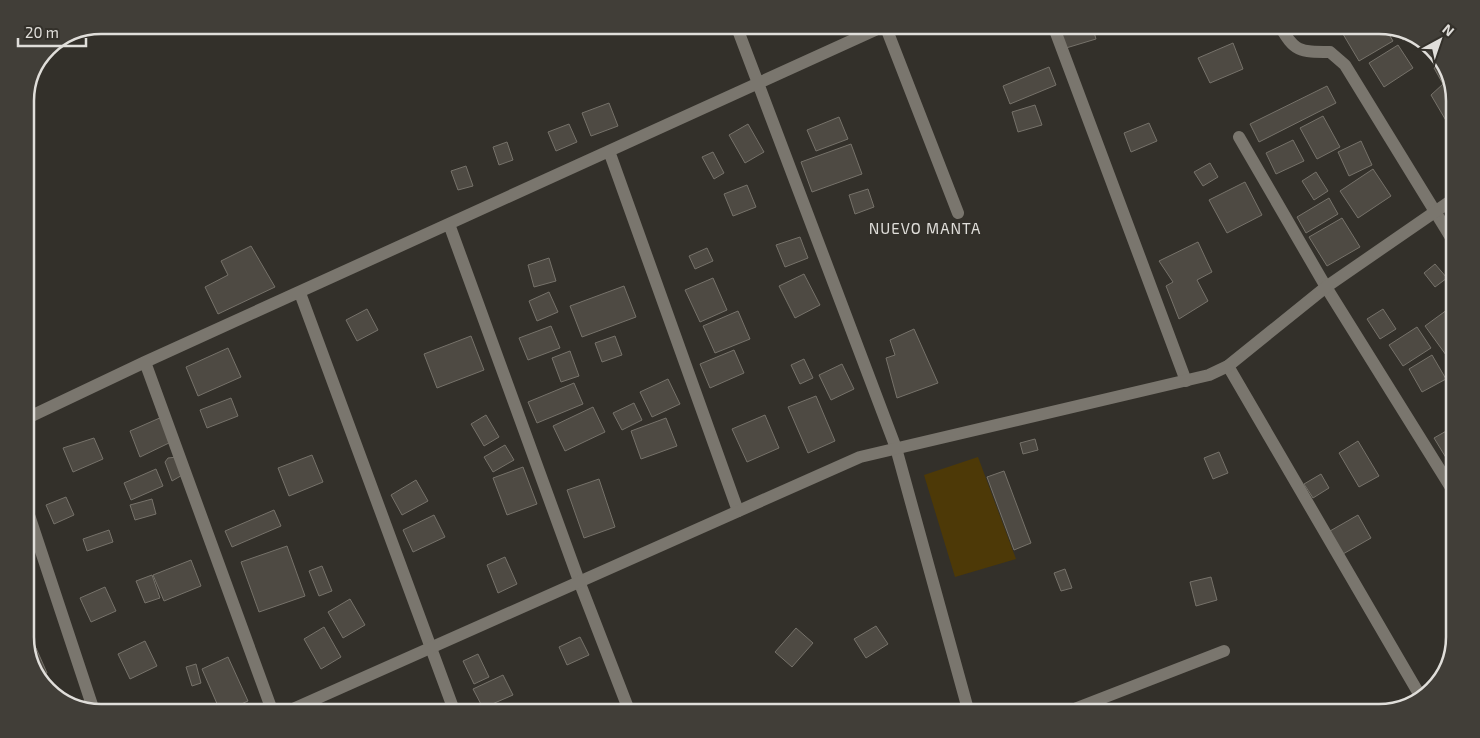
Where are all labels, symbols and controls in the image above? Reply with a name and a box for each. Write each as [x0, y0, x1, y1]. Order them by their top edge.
scale bar [18, 15, 85, 47]
north arrow [1415, 15, 1465, 65]
text: N [1439, 20, 1458, 39]
text: 20 m [25, 23, 59, 41]
district label: NUEVO MANTA [869, 219, 981, 237]

